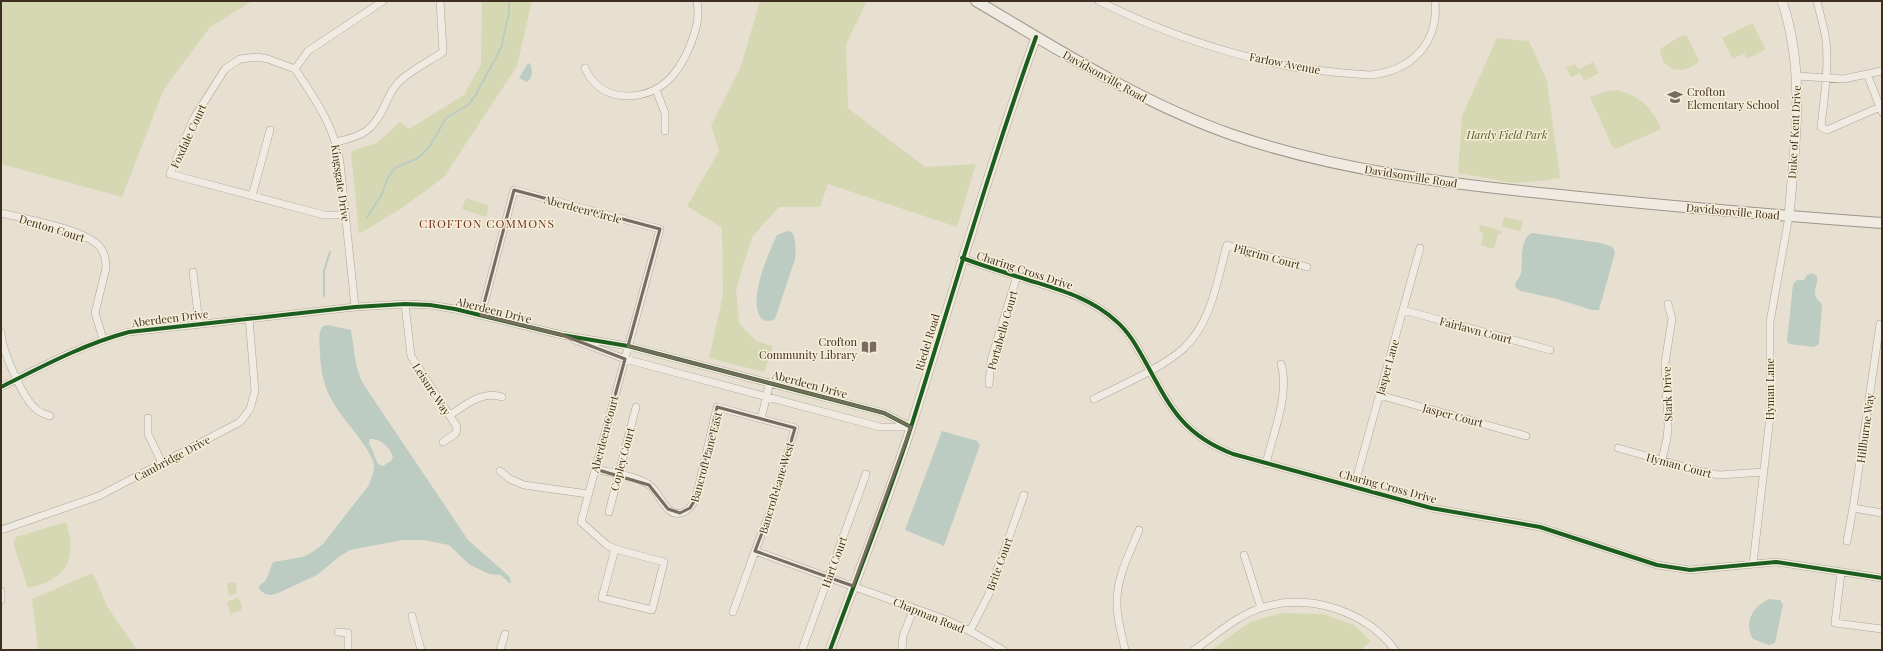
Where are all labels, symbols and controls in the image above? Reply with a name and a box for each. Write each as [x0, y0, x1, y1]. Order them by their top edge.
street label: Davidsonville Road [1060, 47, 1150, 106]
street label: Farlow Avenue [1248, 49, 1322, 77]
place label: Crofton Elementary School [1687, 84, 1779, 112]
street label: Duke of Kent Drive [1784, 84, 1804, 179]
school or university icon: Crofton Elementary School [1666, 88, 1684, 106]
street label: Foxdale Court [167, 101, 209, 171]
park label: Hardy Field Park [1466, 127, 1548, 142]
street label: Kingsgate Drive [328, 143, 354, 223]
street label: Davidsonville Road [1363, 161, 1459, 191]
street label: Aberdeen Circle [542, 191, 624, 227]
street label: Davidsonville Road [1686, 199, 1781, 223]
street label: Denton Court [17, 211, 87, 245]
district label: CROFTON COMMONS [419, 215, 555, 231]
street label: Pilgrim Court [1232, 240, 1302, 272]
street label: Charing Cross Drive [975, 247, 1075, 293]
street label: Portabello Court [983, 288, 1021, 372]
street label: Aberdeen Drive [454, 293, 534, 327]
street label: Aberdeen Drive [130, 306, 210, 330]
street label: Riedel Road [911, 311, 943, 372]
street label: Fairlawn Court [1438, 313, 1514, 347]
place label: Crofton Community Library [759, 334, 857, 362]
street label: Jasper Lane [1372, 337, 1402, 398]
library icon: Crofton Community Library [860, 338, 878, 356]
street label: Hyman Lane [1762, 357, 1777, 420]
street label: Leisure Way [409, 360, 455, 418]
street label: Stark Drive [1659, 366, 1675, 422]
street label: Aberdeen Drive [770, 367, 850, 401]
street label: Hillburne Way [1853, 392, 1877, 464]
street label: Aberdeen Court [586, 394, 621, 475]
street label: Jasper Court [1420, 399, 1485, 430]
street label: Bancroft Lane East [687, 410, 725, 504]
street label: Copley Court [606, 425, 638, 492]
street label: Cambridge Drive [131, 431, 213, 484]
street label: Bancroft Lane West [755, 440, 797, 536]
street label: Hyman Court [1645, 449, 1713, 481]
street label: Charing Cross Drive [1338, 466, 1439, 506]
street label: Hart Court [818, 534, 850, 590]
street label: Brite Court [982, 535, 1016, 593]
street label: Chapman Road [891, 594, 967, 636]

